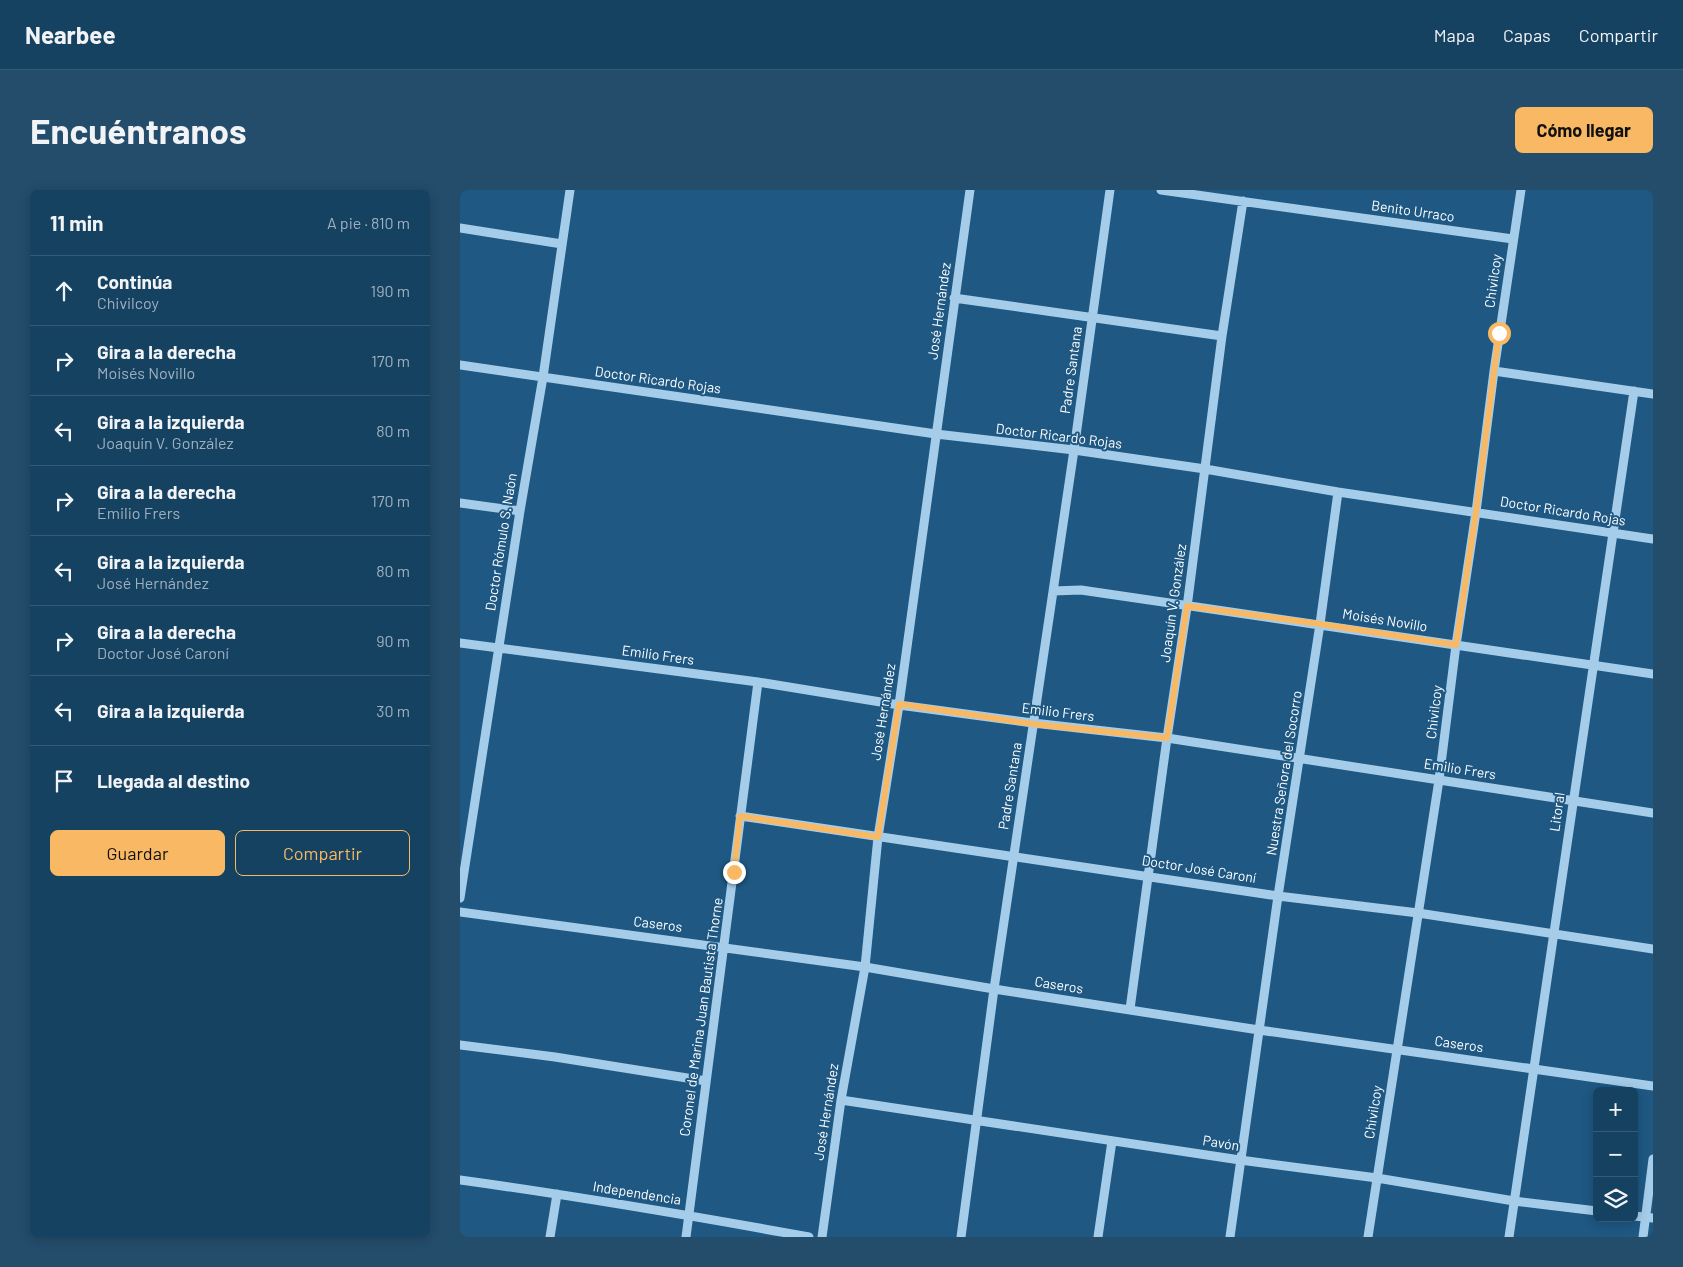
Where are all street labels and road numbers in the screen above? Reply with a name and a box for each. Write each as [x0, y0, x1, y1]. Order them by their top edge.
street label: Benito Urraco [1370, 196, 1456, 225]
street label: Chivilcoy [1480, 252, 1505, 309]
street label: José Hernández [923, 261, 954, 361]
street label: Padre Santana [1056, 325, 1085, 415]
street label: Doctor Ricardo Rojas [594, 362, 722, 397]
street label: Doctor Ricardo Rojas [995, 419, 1123, 452]
street label: Doctor Rómulo S. Naón [481, 472, 520, 612]
street label: Doctor Ricardo Rojas [1499, 492, 1627, 529]
street label: Joaquín V. González [1156, 543, 1189, 663]
street label: Moisés Novillo [1341, 604, 1429, 635]
street label: Emilio Frers [621, 641, 696, 668]
street label: José Hernández [866, 662, 899, 762]
street label: Chivilcoy [1422, 684, 1445, 740]
street label: Nuestra Señora del Socorro [1262, 689, 1305, 856]
street label: Emilio Frers [1021, 699, 1096, 724]
street label: Padre Santana [994, 741, 1025, 831]
street label: Emilio Frers [1423, 754, 1498, 783]
street label: Litoral [1545, 791, 1568, 833]
street label: Doctor José Caroní [1141, 851, 1257, 886]
street label: Coronel de Marina Juan Bautista Thorne [675, 896, 726, 1137]
street label: Caseros [633, 912, 684, 935]
street label: Caseros [1033, 972, 1085, 997]
street label: Caseros [1434, 1032, 1485, 1055]
street label: José Hernández [809, 1062, 842, 1162]
street label: Chivilcoy [1360, 1083, 1385, 1140]
street label: Pavón [1202, 1131, 1241, 1154]
street label: Independencia [592, 1177, 682, 1208]

